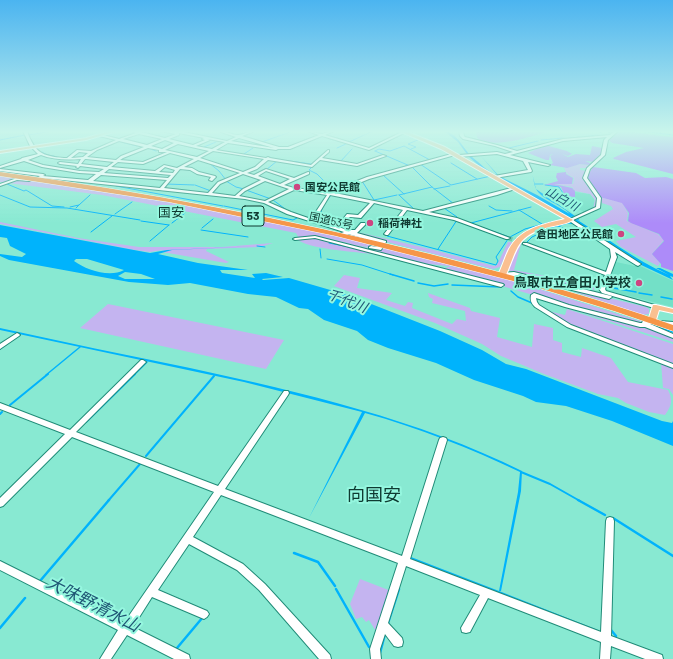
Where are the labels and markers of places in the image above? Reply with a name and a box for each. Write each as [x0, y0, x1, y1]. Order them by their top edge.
place label: 国安公民館 [305, 180, 360, 194]
marker: 国安公民館 [292, 182, 302, 192]
place label: 稲荷神社 [378, 216, 422, 230]
marker: 稲荷神社 [365, 218, 375, 228]
place label: 倉田地区公民館 [536, 227, 613, 241]
marker: 倉田地区公民館 [616, 229, 626, 239]
place label: 鳥取市立倉田小学校 [514, 275, 631, 291]
marker: 鳥取市立倉田小学校 [634, 278, 644, 288]

